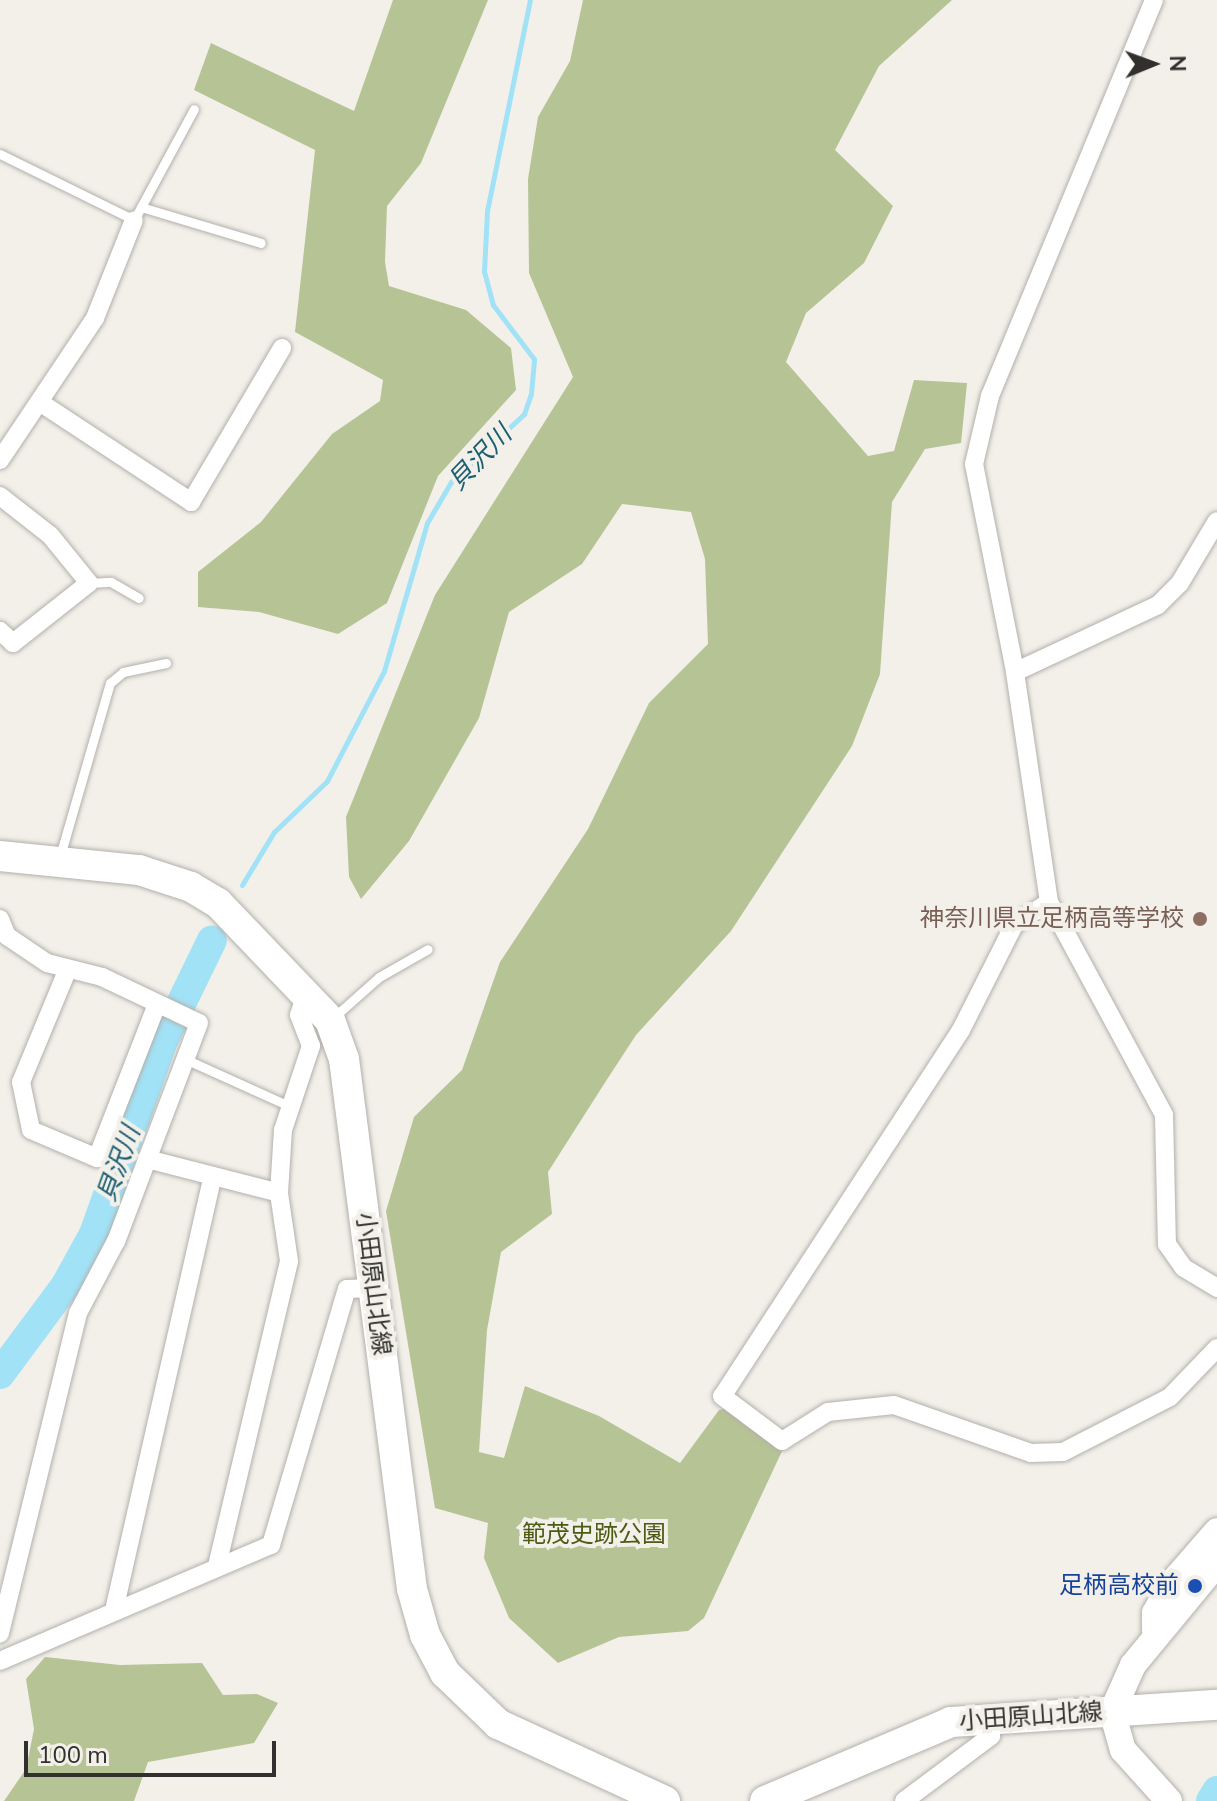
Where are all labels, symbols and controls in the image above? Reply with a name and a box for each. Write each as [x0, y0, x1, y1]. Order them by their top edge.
north arrow [1113, 24, 1193, 104]
text: N [1162, 55, 1192, 72]
water label: 貝沢川 [442, 419, 518, 497]
place label: 神奈川県立足柄高等学校 [920, 905, 1184, 933]
marker: 神奈川県立足柄高等学校 [1191, 910, 1209, 928]
water label: 貝沢川 [91, 1122, 147, 1206]
street label: 小田原山北線 [350, 1211, 396, 1357]
park label: 範茂史跡公園 [522, 1521, 666, 1549]
place label: 足柄高校前 [1059, 1572, 1179, 1600]
marker: 足柄高校前 [1186, 1577, 1204, 1595]
street label: 小田原山北線 [958, 1698, 1104, 1736]
scale bar [28, 1725, 280, 1775]
text: 100 m [38, 1739, 108, 1771]

